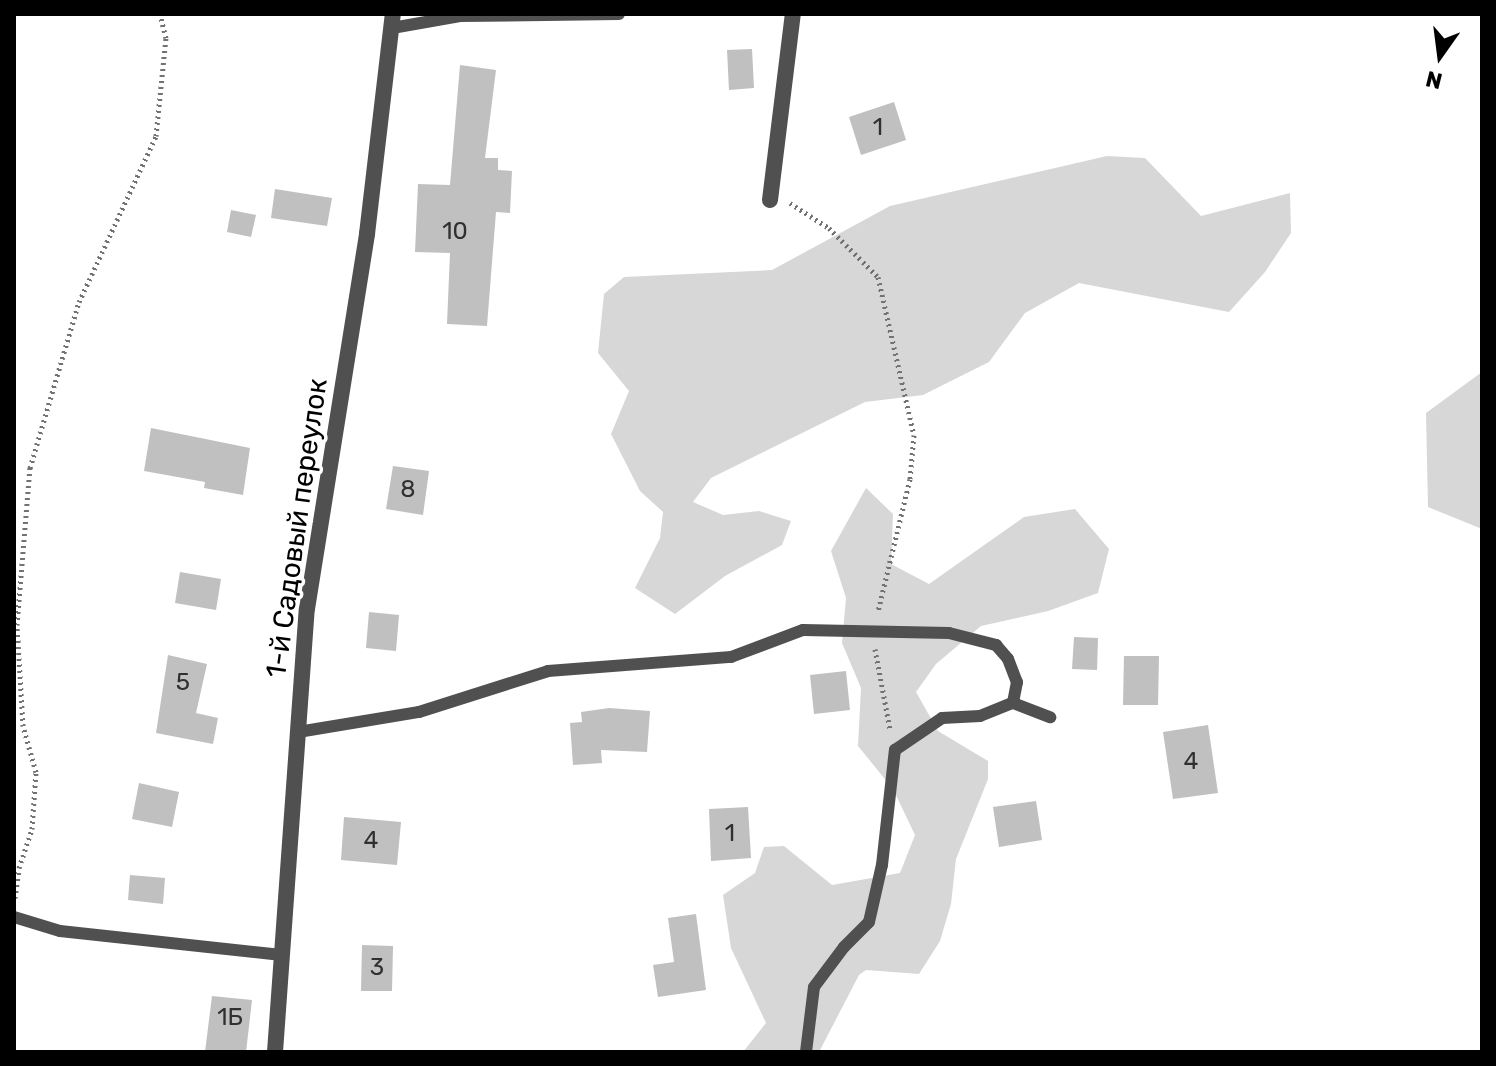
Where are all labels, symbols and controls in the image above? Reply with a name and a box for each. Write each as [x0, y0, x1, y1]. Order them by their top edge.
north arrow [1400, 16, 1480, 96]
text: N [1423, 65, 1445, 95]
house number: 1 [873, 114, 883, 142]
house number: 10 [442, 218, 468, 246]
street label: 1-й Садовый переулок [259, 376, 335, 680]
house number: 8 [400, 476, 416, 504]
house number: 5 [176, 669, 190, 697]
house number: 4 [1184, 748, 1198, 776]
house number: 1 [725, 820, 735, 848]
house number: 4 [364, 827, 378, 855]
house number: 3 [370, 954, 384, 982]
house number: 1Б [217, 1004, 243, 1032]

